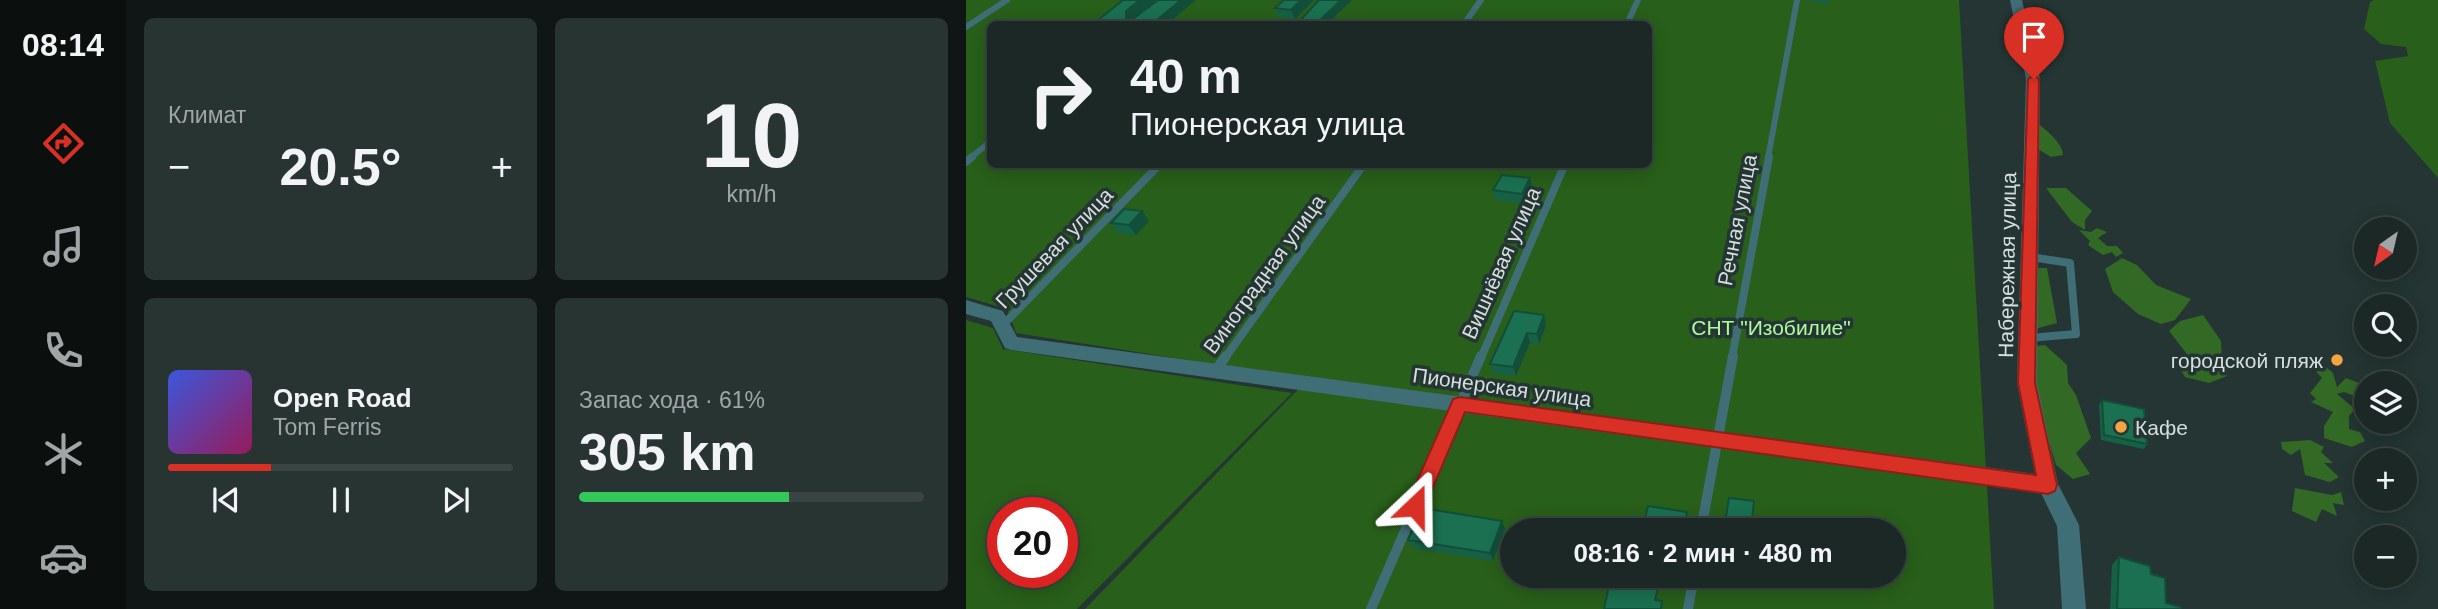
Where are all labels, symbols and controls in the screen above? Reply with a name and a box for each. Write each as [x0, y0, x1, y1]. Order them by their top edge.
pin [2004, 7, 2064, 79]
icon: arrive [2015, 18, 2053, 56]
text: 08:14 [22, 27, 104, 63]
icon: right [1015, 49, 1106, 140]
text: 40 m [1130, 49, 1242, 103]
text: 10 [701, 85, 802, 186]
text: Климат [168, 102, 246, 128]
text: Пионерская улица [1130, 106, 1405, 142]
icon: directions [39, 119, 88, 168]
text: 20.5° [279, 138, 402, 196]
text: − [168, 146, 190, 188]
text: + [491, 146, 513, 188]
street label: Речная улица [1713, 152, 1761, 288]
street label: Набережная улица [1994, 172, 2020, 358]
text: km/h [727, 181, 776, 207]
street label: Грушевая улица [991, 183, 1117, 313]
street label: Вишнёвая улица [1457, 183, 1545, 342]
street label: Виноградная улица [1199, 190, 1329, 358]
north arrow [2354, 217, 2417, 280]
map controls [2354, 217, 2417, 588]
icon: music [39, 222, 88, 271]
button: search [2354, 294, 2417, 357]
park label: СНТ "Изобилие" [1691, 316, 1851, 339]
icon: phone [39, 326, 88, 375]
place label: городской пляж [2171, 349, 2323, 372]
marker: городской пляж [2329, 352, 2345, 368]
street label: Пионерская улица [1411, 363, 1593, 411]
button: layers [2354, 371, 2417, 434]
text: Open Road [273, 383, 412, 413]
text: Запас хода · 61% [579, 387, 765, 413]
text: Tom Ferris [273, 414, 382, 440]
place label: Кафе [2135, 416, 2188, 439]
marker: Кафе [2113, 419, 2129, 435]
text: 305 km [579, 423, 755, 481]
icon: climate [39, 429, 88, 478]
button: + [2354, 448, 2417, 511]
position arrow [1378, 469, 1452, 543]
icon: previous [207, 481, 245, 519]
icon: pause [322, 481, 360, 519]
icon: next [437, 481, 475, 519]
speed limit sign: 20 [987, 497, 1078, 588]
button: − [2354, 525, 2417, 588]
icon: car [39, 533, 88, 582]
text: 08:16 · 2 мин · 480 m [1573, 538, 1833, 568]

